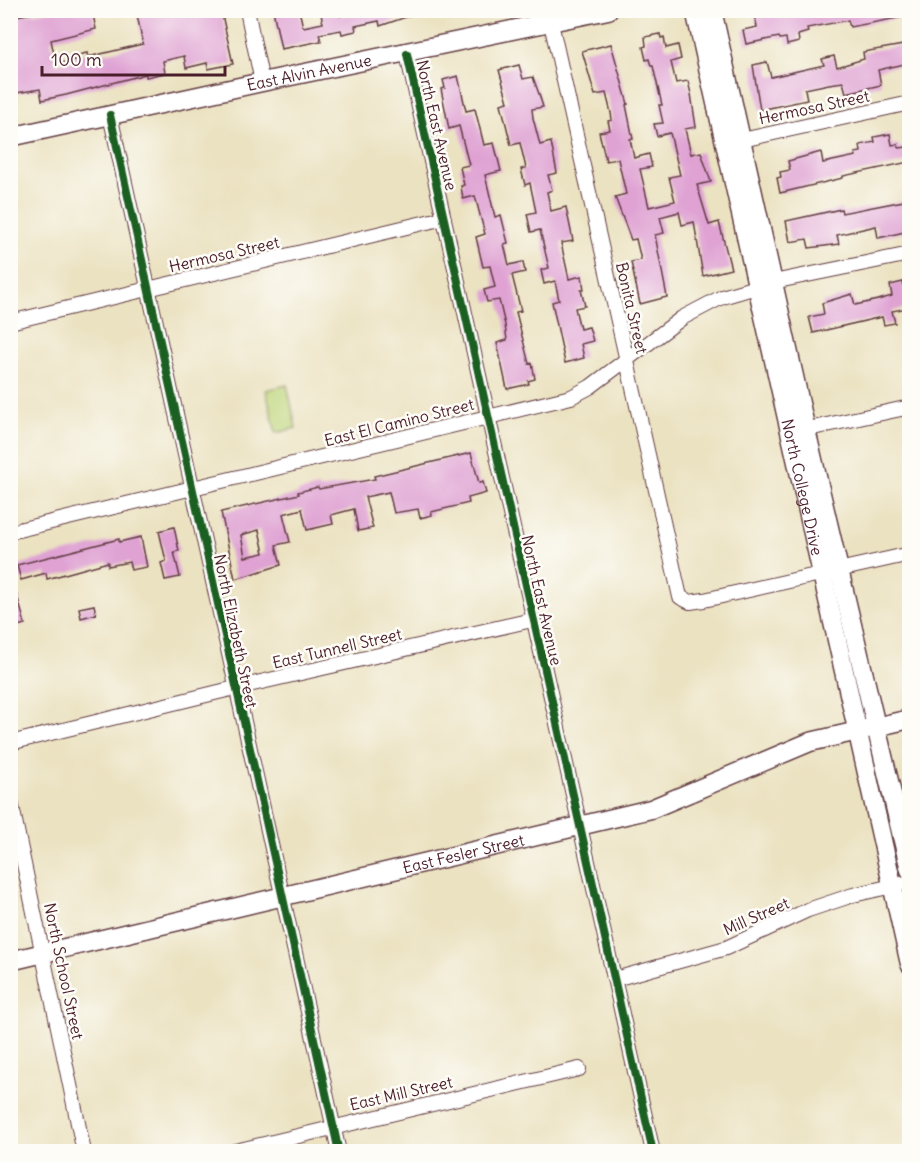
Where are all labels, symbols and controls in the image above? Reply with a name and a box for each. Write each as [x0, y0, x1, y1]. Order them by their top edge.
scale bar [42, 39, 225, 77]
text: 100 m [51, 48, 102, 71]
street label: East Alvin Avenue [245, 50, 373, 95]
street label: North East Avenue [412, 58, 462, 192]
street label: Hermosa Street [757, 85, 872, 128]
street label: Hermosa Street [167, 231, 282, 276]
street label: Bonita Street [612, 260, 652, 356]
street label: East El Camino Street [322, 394, 476, 450]
street label: North College Drive [777, 417, 828, 557]
street label: North East Avenue [517, 533, 567, 667]
street label: North Elizabeth Street [210, 552, 262, 710]
street label: East Tunnell Street [270, 623, 404, 673]
street label: East Fesler Street [401, 829, 527, 878]
street label: Mill Street [720, 892, 793, 939]
street label: North School Street [40, 901, 88, 1042]
street label: East Mill Street [348, 1071, 455, 1115]

